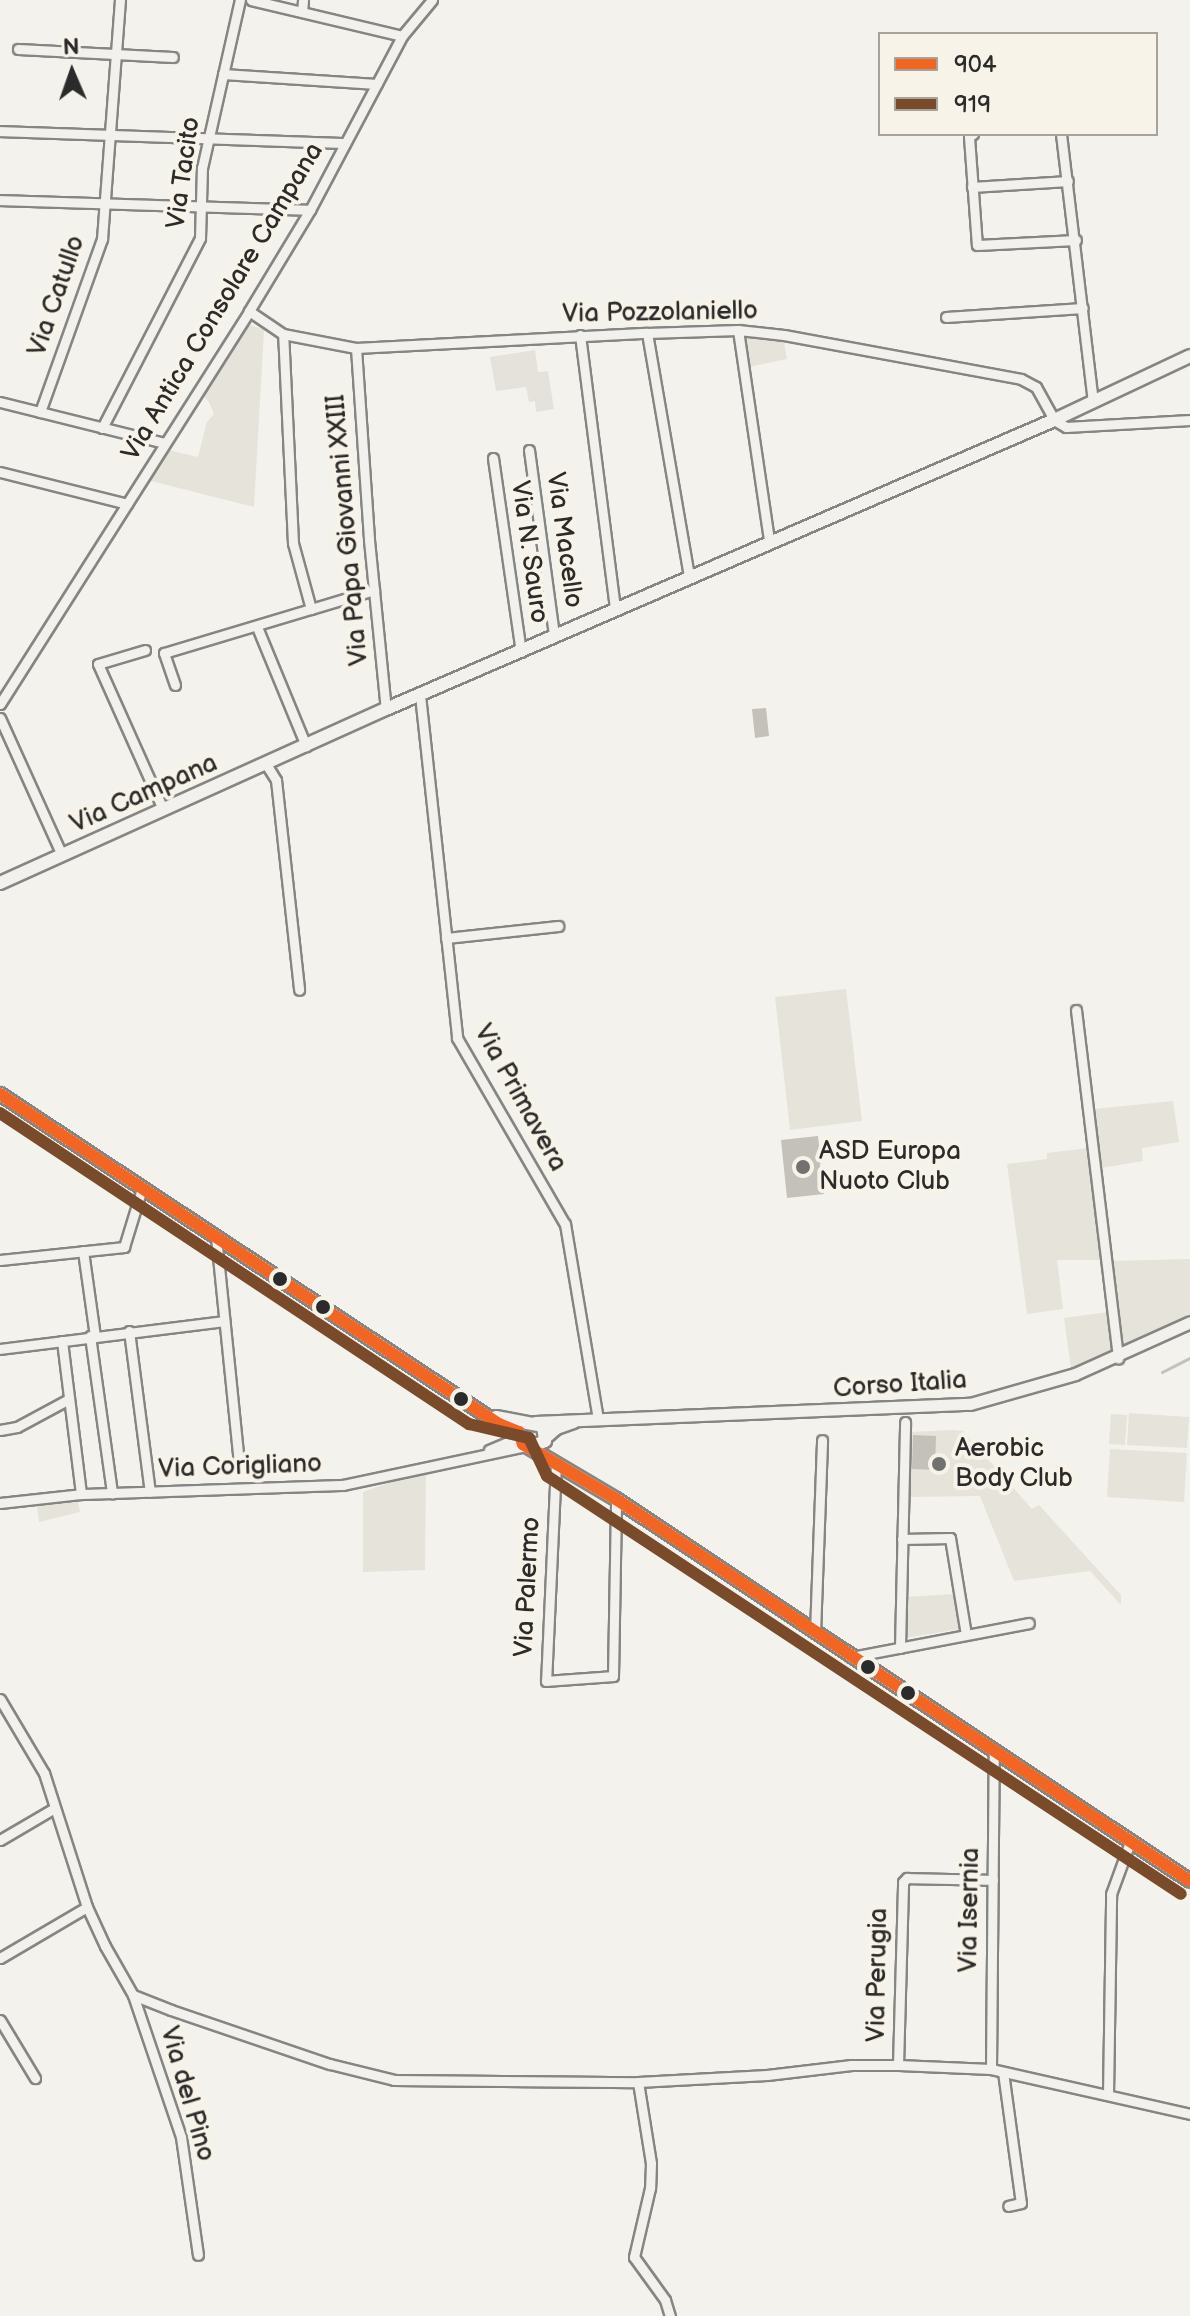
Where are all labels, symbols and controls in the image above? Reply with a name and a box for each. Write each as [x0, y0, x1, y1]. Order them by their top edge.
north arrow [32, 32, 112, 112]
legend [878, 32, 1158, 136]
text: N [62, 34, 80, 61]
text: 904 [954, 50, 997, 79]
text: 919 [954, 90, 991, 119]
street label: Via Tacito [161, 115, 207, 231]
street label: Via Antica Consolare Campana [116, 137, 330, 467]
street label: Via Catullo [22, 232, 92, 360]
street label: Via Pozzolaniello [562, 296, 758, 330]
street label: Via Papa Giovanni XXIII [321, 392, 375, 668]
street label: Via Macello [539, 470, 589, 610]
street label: Via N. Sauro [504, 478, 554, 626]
street label: Via Campana [66, 748, 222, 840]
street label: Via Primavera [467, 1019, 573, 1177]
place label: ASD Europa Nuoto Club [819, 1136, 961, 1198]
marker: ASD Europa Nuoto Club [794, 1158, 812, 1176]
unlabelled marker [272, 1271, 288, 1287]
unlabelled marker [315, 1299, 331, 1315]
street label: Corso Italia [832, 1365, 968, 1405]
unlabelled marker [453, 1391, 469, 1407]
place label: Aerobic Body Club [955, 1433, 1075, 1494]
street label: Via Corigliano [158, 1449, 322, 1485]
marker: Aerobic Body Club [930, 1455, 948, 1473]
street label: Via Palermo [509, 1516, 547, 1658]
unlabelled marker [860, 1659, 876, 1675]
unlabelled marker [900, 1685, 916, 1701]
street label: Via Isernia [953, 1847, 987, 1973]
street label: Via Perugia [861, 1908, 895, 2042]
street label: Via del Pino [153, 2023, 221, 2165]

